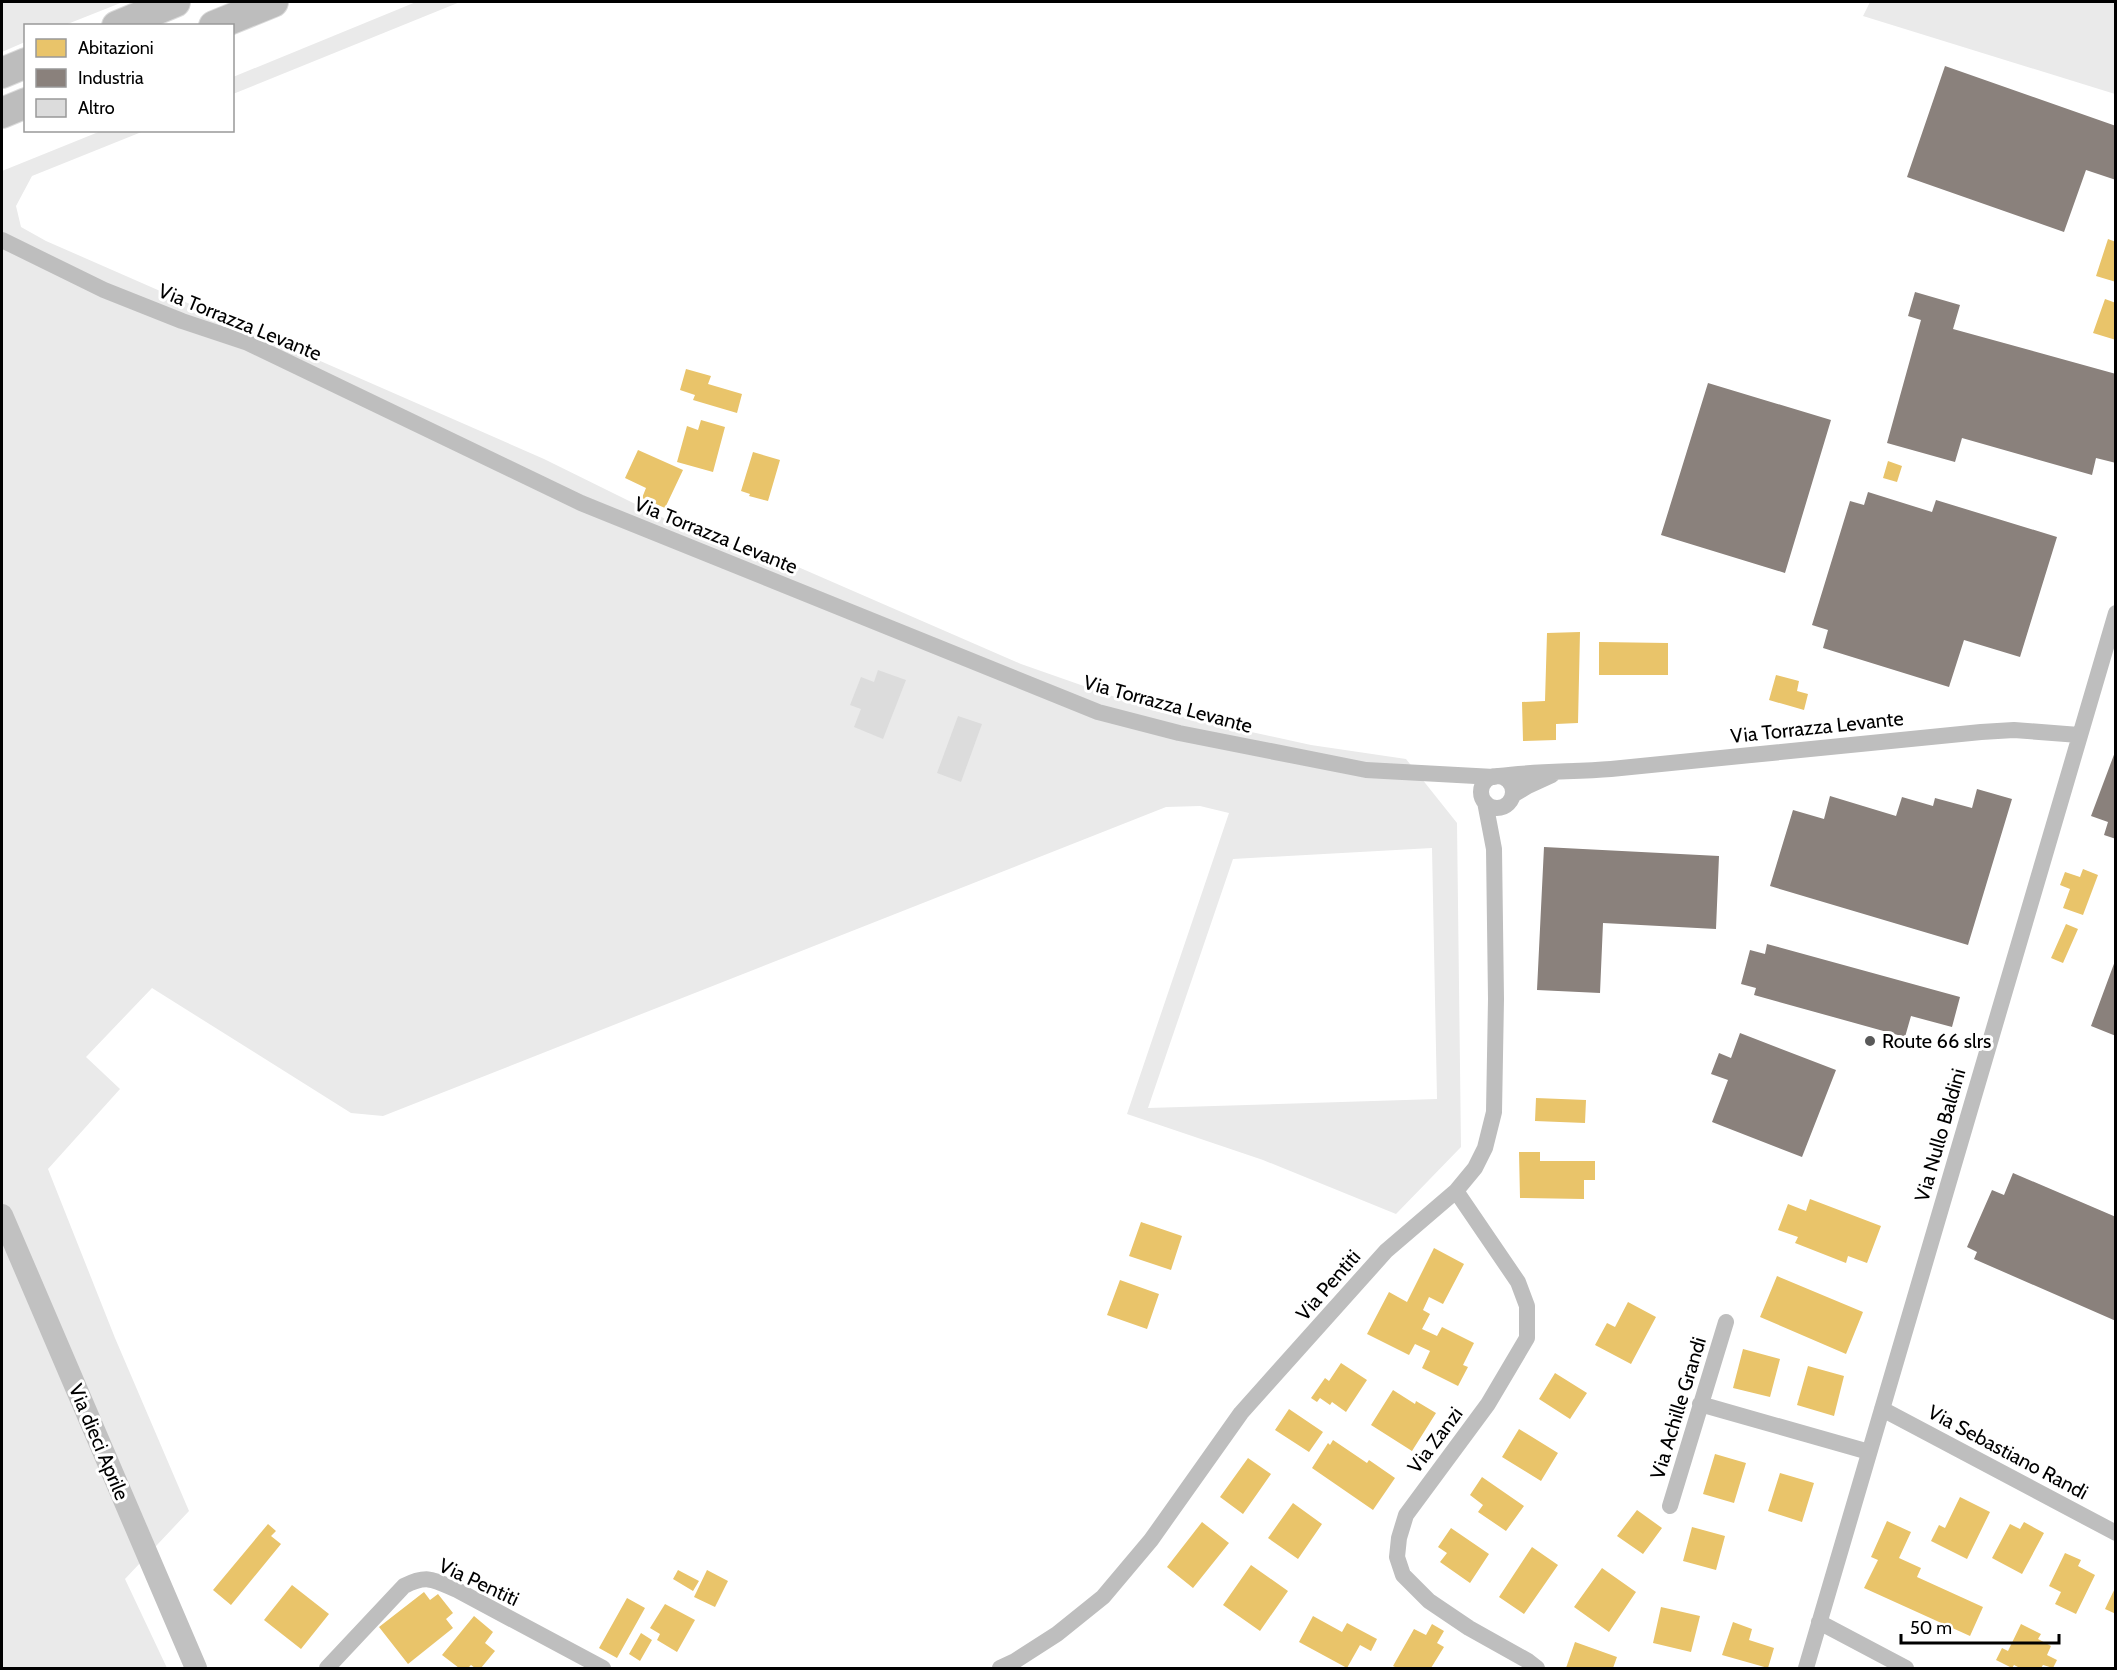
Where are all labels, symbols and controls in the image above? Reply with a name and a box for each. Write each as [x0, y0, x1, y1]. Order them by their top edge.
legend [24, 24, 234, 132]
text: Abitazioni [78, 37, 154, 59]
text: Industria [78, 67, 144, 89]
text: Altro [78, 97, 115, 119]
street label: Via Torrazza Levante [155, 278, 325, 366]
street label: Via Torrazza Levante [631, 491, 801, 579]
street label: Via Torrazza Levante [1081, 670, 1255, 738]
street label: Via Torrazza Levante [1729, 706, 1905, 748]
place label: Route 66 slrs [1882, 1029, 1991, 1053]
marker: Route 66 slrs [1863, 1034, 1877, 1048]
street label: Via Nullo Baldini [1910, 1066, 1970, 1204]
street label: Via Pentiti [1291, 1245, 1365, 1325]
street label: Via Achille Grandi [1645, 1334, 1711, 1482]
street label: Via dieci Aprile [64, 1380, 134, 1504]
street label: Via Sebastiano Randi [1924, 1400, 2092, 1504]
street label: Via Zanzi [1402, 1402, 1468, 1478]
street label: Via Pentiti [435, 1553, 523, 1611]
scale bar [1901, 1607, 2058, 1645]
text: 50 m [1910, 1617, 1952, 1639]

